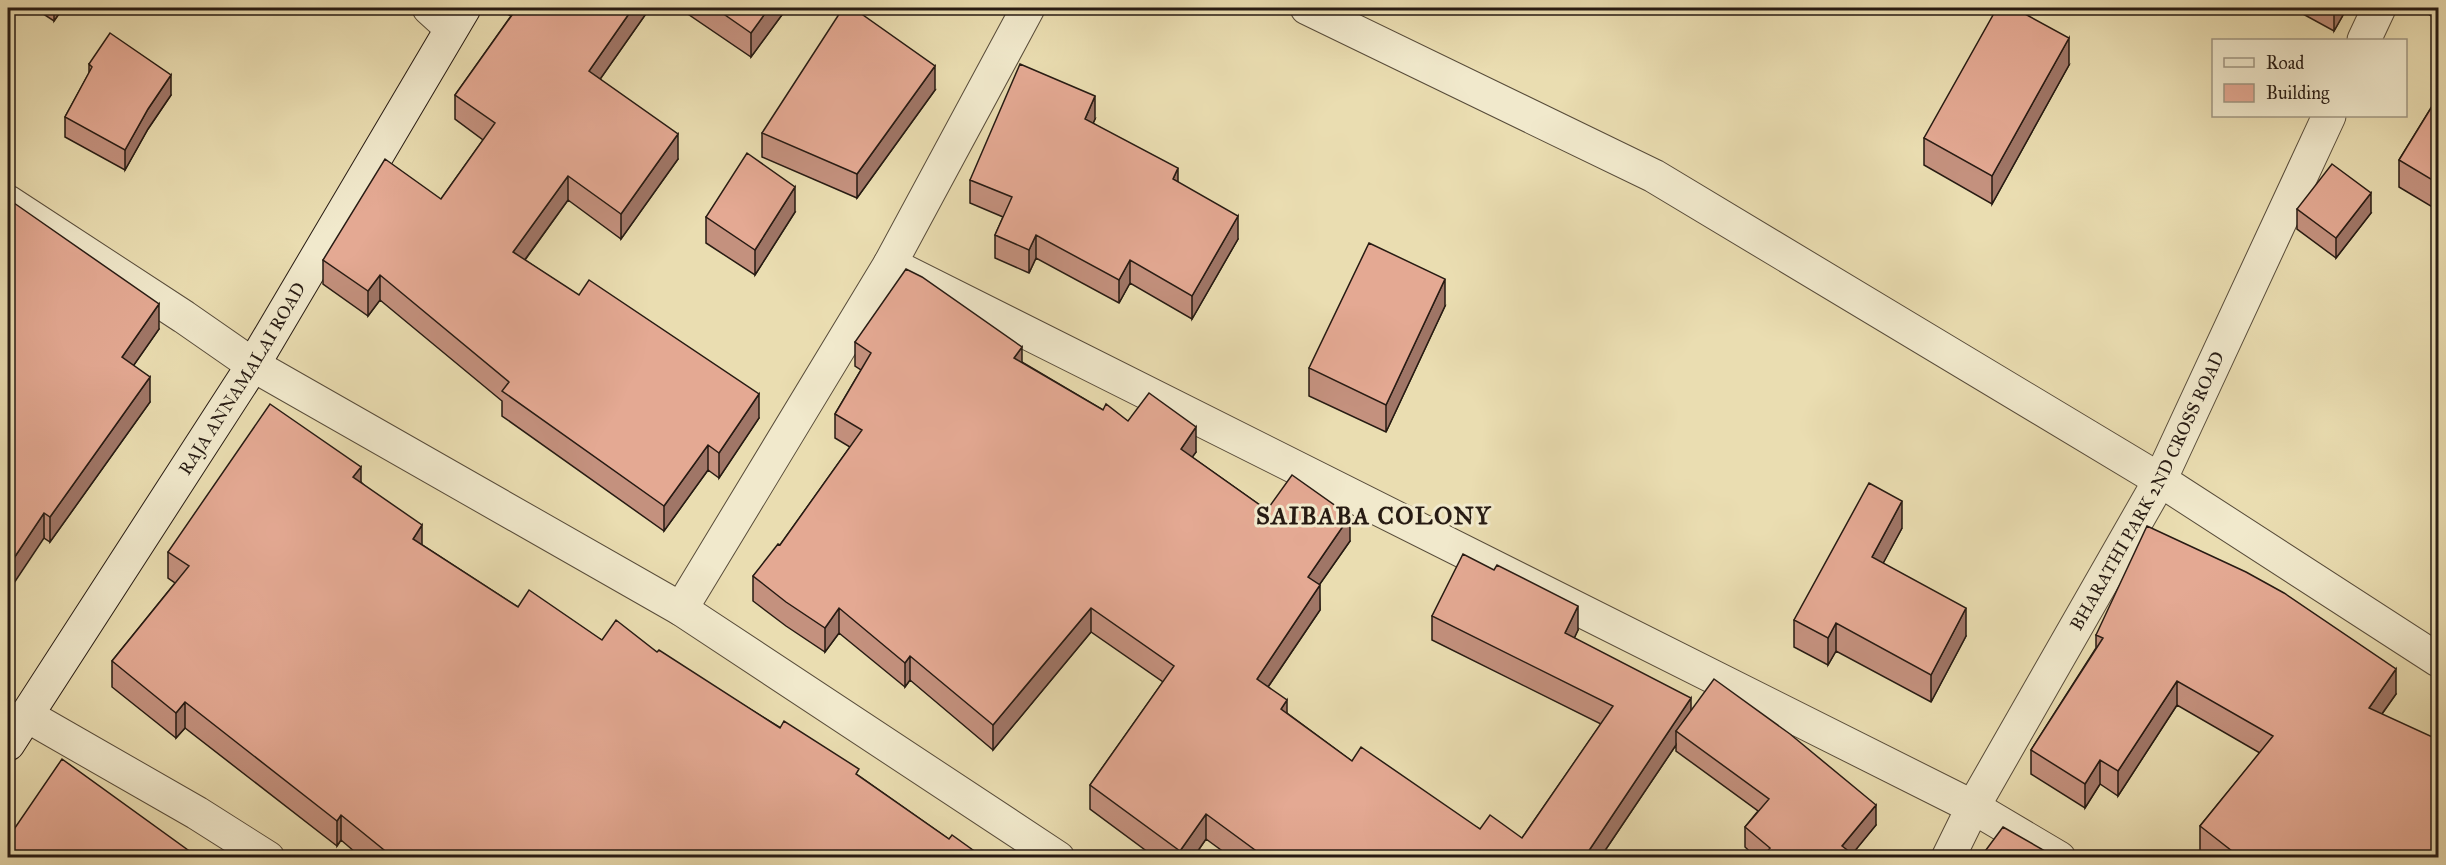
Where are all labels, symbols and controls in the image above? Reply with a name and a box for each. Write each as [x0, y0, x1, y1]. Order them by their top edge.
legend [2212, 39, 2407, 117]
text: Road [2266, 52, 2304, 74]
text: Building [2266, 82, 2330, 105]
street label: RAJA ANNAMALAI ROAD [174, 278, 310, 479]
street label: BHARATHI PARK 2ND CROSS ROAD [2065, 348, 2229, 634]
district label: SAIBABA COLONY [1256, 501, 1492, 531]

